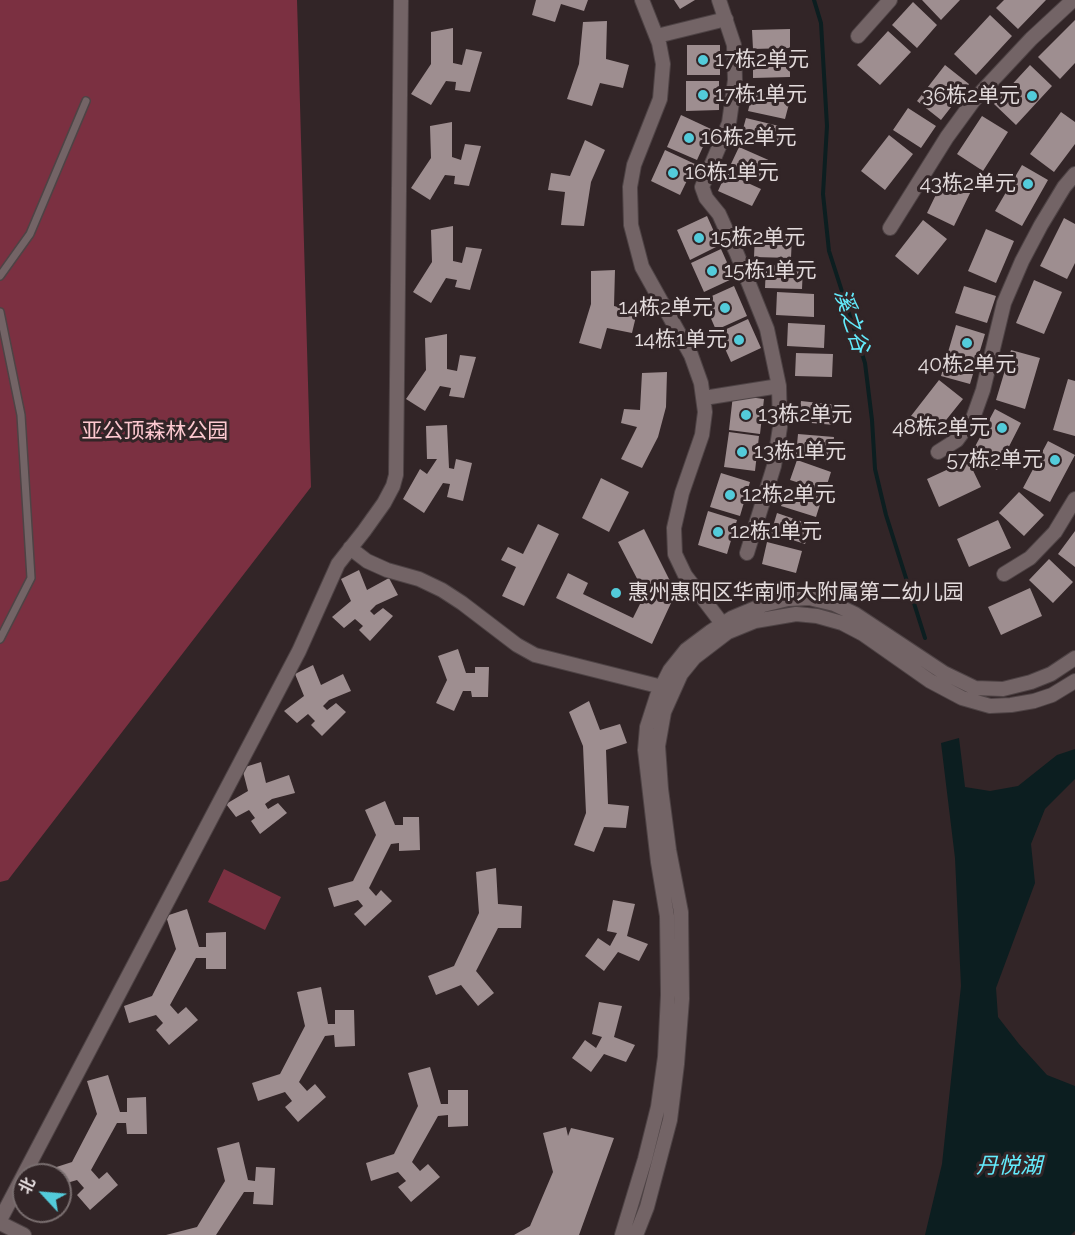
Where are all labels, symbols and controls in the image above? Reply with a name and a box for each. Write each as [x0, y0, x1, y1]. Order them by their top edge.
place label: 17栋2单元 [715, 47, 809, 73]
marker: 17栋2单元 [696, 53, 710, 67]
place label: 17栋1单元 [715, 82, 807, 108]
place label: 36栋2单元 [922, 83, 1020, 109]
marker: 17栋1单元 [696, 88, 710, 102]
marker: 36栋2单元 [1025, 89, 1039, 103]
place label: 16栋2单元 [701, 125, 797, 151]
marker: 16栋2单元 [682, 131, 696, 145]
place label: 16栋1单元 [685, 160, 779, 186]
marker: 16栋1单元 [666, 166, 680, 180]
place label: 43栋2单元 [919, 171, 1016, 197]
marker: 43栋2单元 [1021, 177, 1035, 191]
place label: 15栋2单元 [711, 225, 805, 251]
marker: 15栋2单元 [692, 231, 706, 245]
place label: 15栋1单元 [724, 258, 816, 284]
marker: 15栋1单元 [705, 264, 719, 278]
water label: 溪之谷 [828, 286, 874, 356]
place label: 14栋2单元 [619, 295, 713, 321]
marker: 14栋2单元 [718, 301, 732, 315]
place label: 14栋1单元 [635, 327, 727, 353]
marker: 14栋1单元 [732, 333, 746, 347]
marker: 40栋2单元 [960, 336, 974, 350]
place label: 40栋2单元 [918, 352, 1016, 378]
place label: 13栋2单元 [758, 402, 852, 428]
marker: 13栋2单元 [739, 408, 753, 422]
place label: 48栋2单元 [892, 415, 990, 441]
park label: 亚公顶森林公园 [82, 419, 228, 445]
marker: 48栋2单元 [995, 421, 1009, 435]
place label: 13栋1单元 [754, 439, 846, 465]
marker: 13栋1单元 [735, 445, 749, 459]
place label: 57栋2单元 [946, 447, 1043, 473]
marker: 57栋2单元 [1048, 453, 1062, 467]
place label: 12栋2单元 [742, 482, 836, 508]
marker: 12栋2单元 [723, 488, 737, 502]
place label: 12栋1单元 [730, 519, 822, 545]
marker: 12栋1单元 [711, 525, 725, 539]
place label: 惠州惠阳区华南师大附属第二幼儿园 [628, 580, 964, 606]
marker: 惠州惠阳区华南师大附属第二幼儿园 [609, 586, 623, 600]
water label: 丹悦湖 [976, 1153, 1042, 1179]
north arrow [12, 1163, 72, 1223]
text: 北 [15, 1174, 39, 1197]

